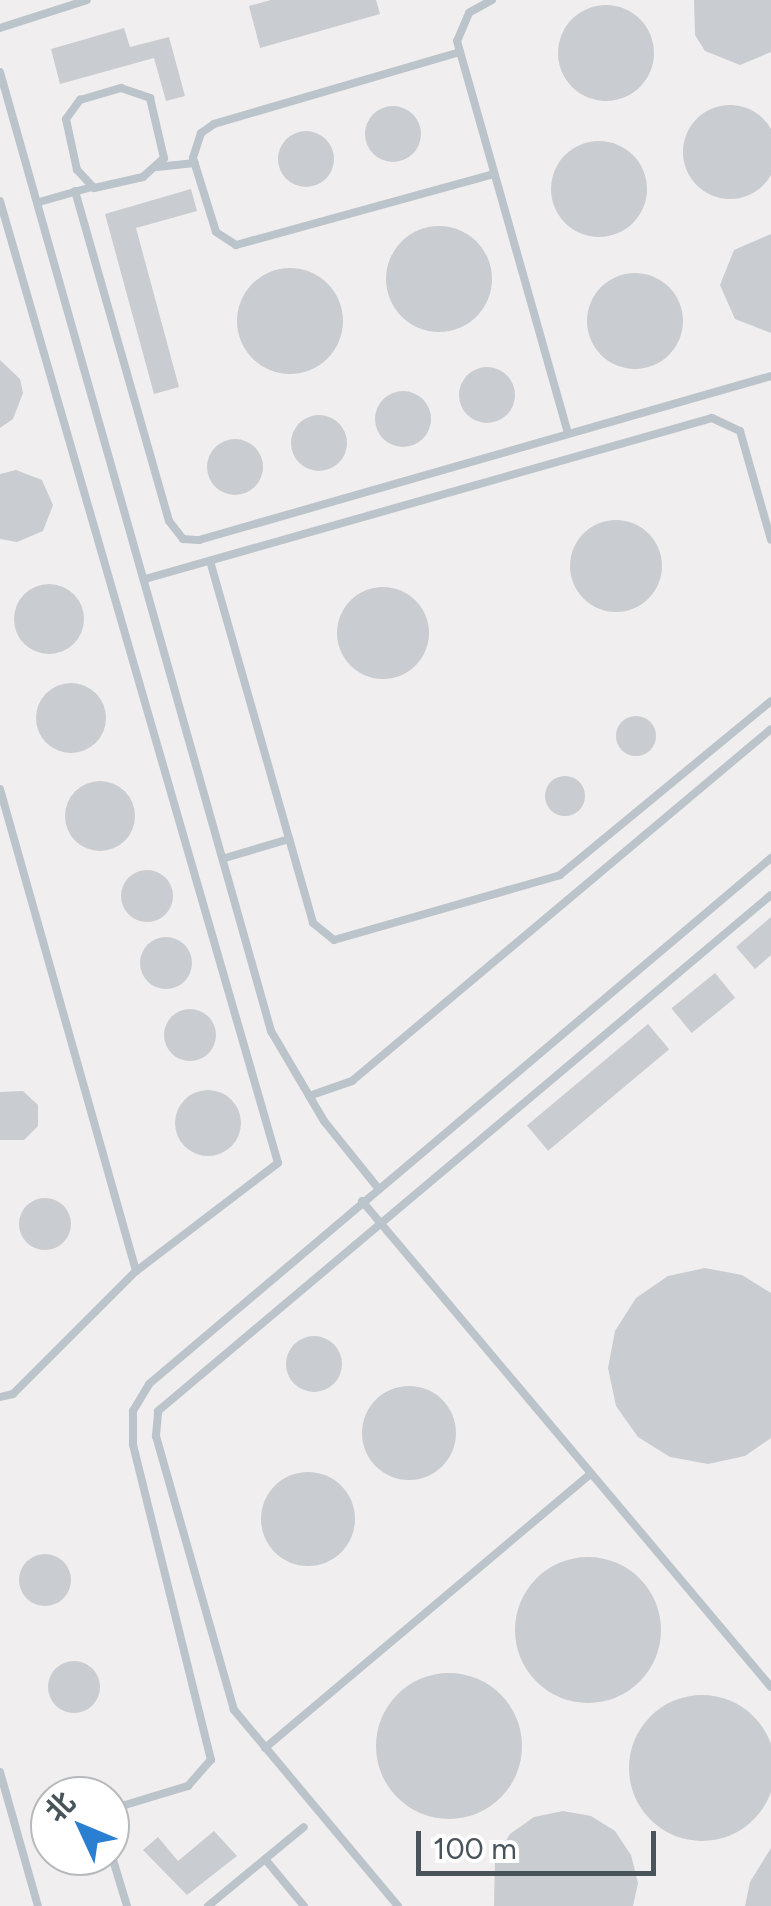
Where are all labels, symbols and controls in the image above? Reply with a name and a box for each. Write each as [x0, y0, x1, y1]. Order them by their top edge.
north arrow [30, 1776, 130, 1876]
text: 北 [38, 1785, 82, 1828]
scale bar [421, 1811, 661, 1873]
text: 100 m [433, 1830, 517, 1867]

